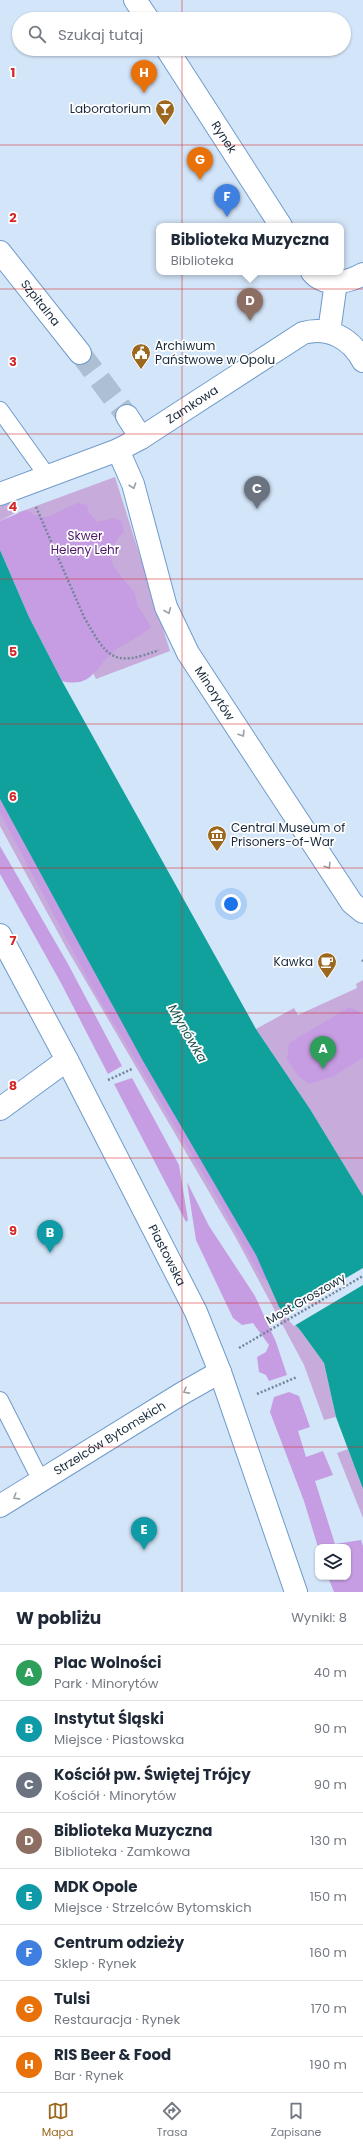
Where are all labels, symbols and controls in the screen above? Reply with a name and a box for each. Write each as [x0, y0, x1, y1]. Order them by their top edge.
search box [12, 12, 351, 56]
icon: search [26, 23, 48, 45]
text: Szukaj tutaj [58, 24, 143, 45]
pin: H [131, 60, 157, 93]
text: 1 [11, 63, 15, 82]
bar icon: Laboratorium [154, 98, 176, 126]
place label: Laboratorium [70, 100, 151, 117]
street label: Rynek [208, 118, 241, 157]
pin: G [187, 147, 213, 180]
pin: F [214, 184, 240, 217]
text: 2 [9, 208, 17, 227]
popup [156, 223, 344, 275]
text: Biblioteka Muzyczna [171, 229, 329, 250]
text: Biblioteka [171, 251, 234, 270]
street label: Szpitalna [17, 276, 64, 329]
pin: D [237, 288, 263, 321]
place label: Archiwum Państwowe w Opolu [155, 337, 275, 368]
public building icon: Archiwum Państwowe w Opolu [130, 342, 152, 370]
text: 3 [9, 352, 17, 371]
street label: Zamkowa [163, 381, 221, 427]
pin: C [244, 476, 270, 509]
one-way arrow [128, 482, 137, 489]
text: 4 [9, 497, 18, 516]
park label: Skwer Heleny Lehr [51, 527, 120, 558]
one-way arrow [163, 608, 171, 615]
text: 5 [9, 642, 17, 661]
street label: Minorytów [191, 663, 239, 724]
one-way arrow [237, 730, 244, 737]
text: 6 [9, 787, 17, 806]
place label: Central Museum of Prisoners-of-War [231, 819, 345, 850]
museum icon: Central Museum of Prisoners-of-War [206, 824, 228, 852]
one-way arrow [324, 862, 331, 869]
your location [221, 894, 241, 914]
text: 7 [10, 931, 17, 950]
cafe icon: Kawka [316, 951, 338, 979]
place label: Kawka [274, 953, 313, 970]
water label: Młynówka [163, 1001, 212, 1066]
pin: A [310, 1036, 336, 1069]
text: 8 [9, 1076, 17, 1095]
pin: B [37, 1220, 63, 1253]
text: 9 [9, 1221, 17, 1240]
street label: Piastowska [145, 1221, 190, 1288]
street label: Most Groszowy [263, 1269, 349, 1328]
one-way arrow [182, 1387, 190, 1394]
street label: Strzelców Bytomskich [50, 1397, 169, 1479]
one-way arrow [13, 1492, 20, 1499]
pin: E [131, 1517, 157, 1550]
map controls [315, 1544, 351, 1580]
button: layers [315, 1544, 351, 1580]
text: W pobliżu [16, 1606, 101, 1630]
text: Wyniki: 8 [291, 1608, 347, 1627]
text: Plac Wolności [54, 1652, 162, 1673]
text: A [24, 1663, 34, 1682]
text: 40 m [314, 1663, 347, 1682]
text: Park · Minorytów [54, 1674, 158, 1693]
text: Instytut Śląski [54, 1708, 164, 1729]
text: B [25, 1719, 33, 1738]
text: 90 m [314, 1719, 347, 1738]
text: Miejsce · Piastowska [54, 1730, 184, 1749]
text: Kościół pw. Świętej Trójcy [54, 1764, 251, 1785]
text: C [24, 1775, 34, 1794]
text: 90 m [314, 1775, 347, 1794]
text: Kościół · Minorytów [54, 1786, 176, 1805]
text: Biblioteka Muzyczna [54, 1820, 212, 1841]
text: D [24, 1831, 34, 1850]
text: 130 m [310, 1831, 347, 1850]
text: Biblioteka · Zamkowa [54, 1842, 190, 1861]
text: MDK Opole [54, 1876, 138, 1897]
text: E [25, 1887, 33, 1906]
text: 150 m [310, 1887, 347, 1906]
text: Miejsce · Strzelców Bytomskich [54, 1898, 251, 1917]
text: Centrum odzieży [54, 1932, 184, 1953]
text: F [25, 1943, 33, 1962]
text: 160 m [310, 1943, 347, 1962]
text: Sklep · Rynek [54, 1954, 136, 1973]
text: Tulsi [54, 1988, 90, 2009]
text: G [24, 1999, 34, 2018]
text: 170 m [311, 1999, 347, 2018]
text: Restauracja · Rynek [54, 2010, 180, 2029]
text: RIS Beer & Food [54, 2044, 171, 2065]
text: H [24, 2055, 34, 2074]
text: 190 m [310, 2055, 347, 2074]
text: Bar · Rynek [54, 2066, 124, 2085]
tab: Mapa [42, 2100, 73, 2141]
tab: Trasa [157, 2100, 187, 2141]
tab: Zapisane [271, 2100, 321, 2141]

